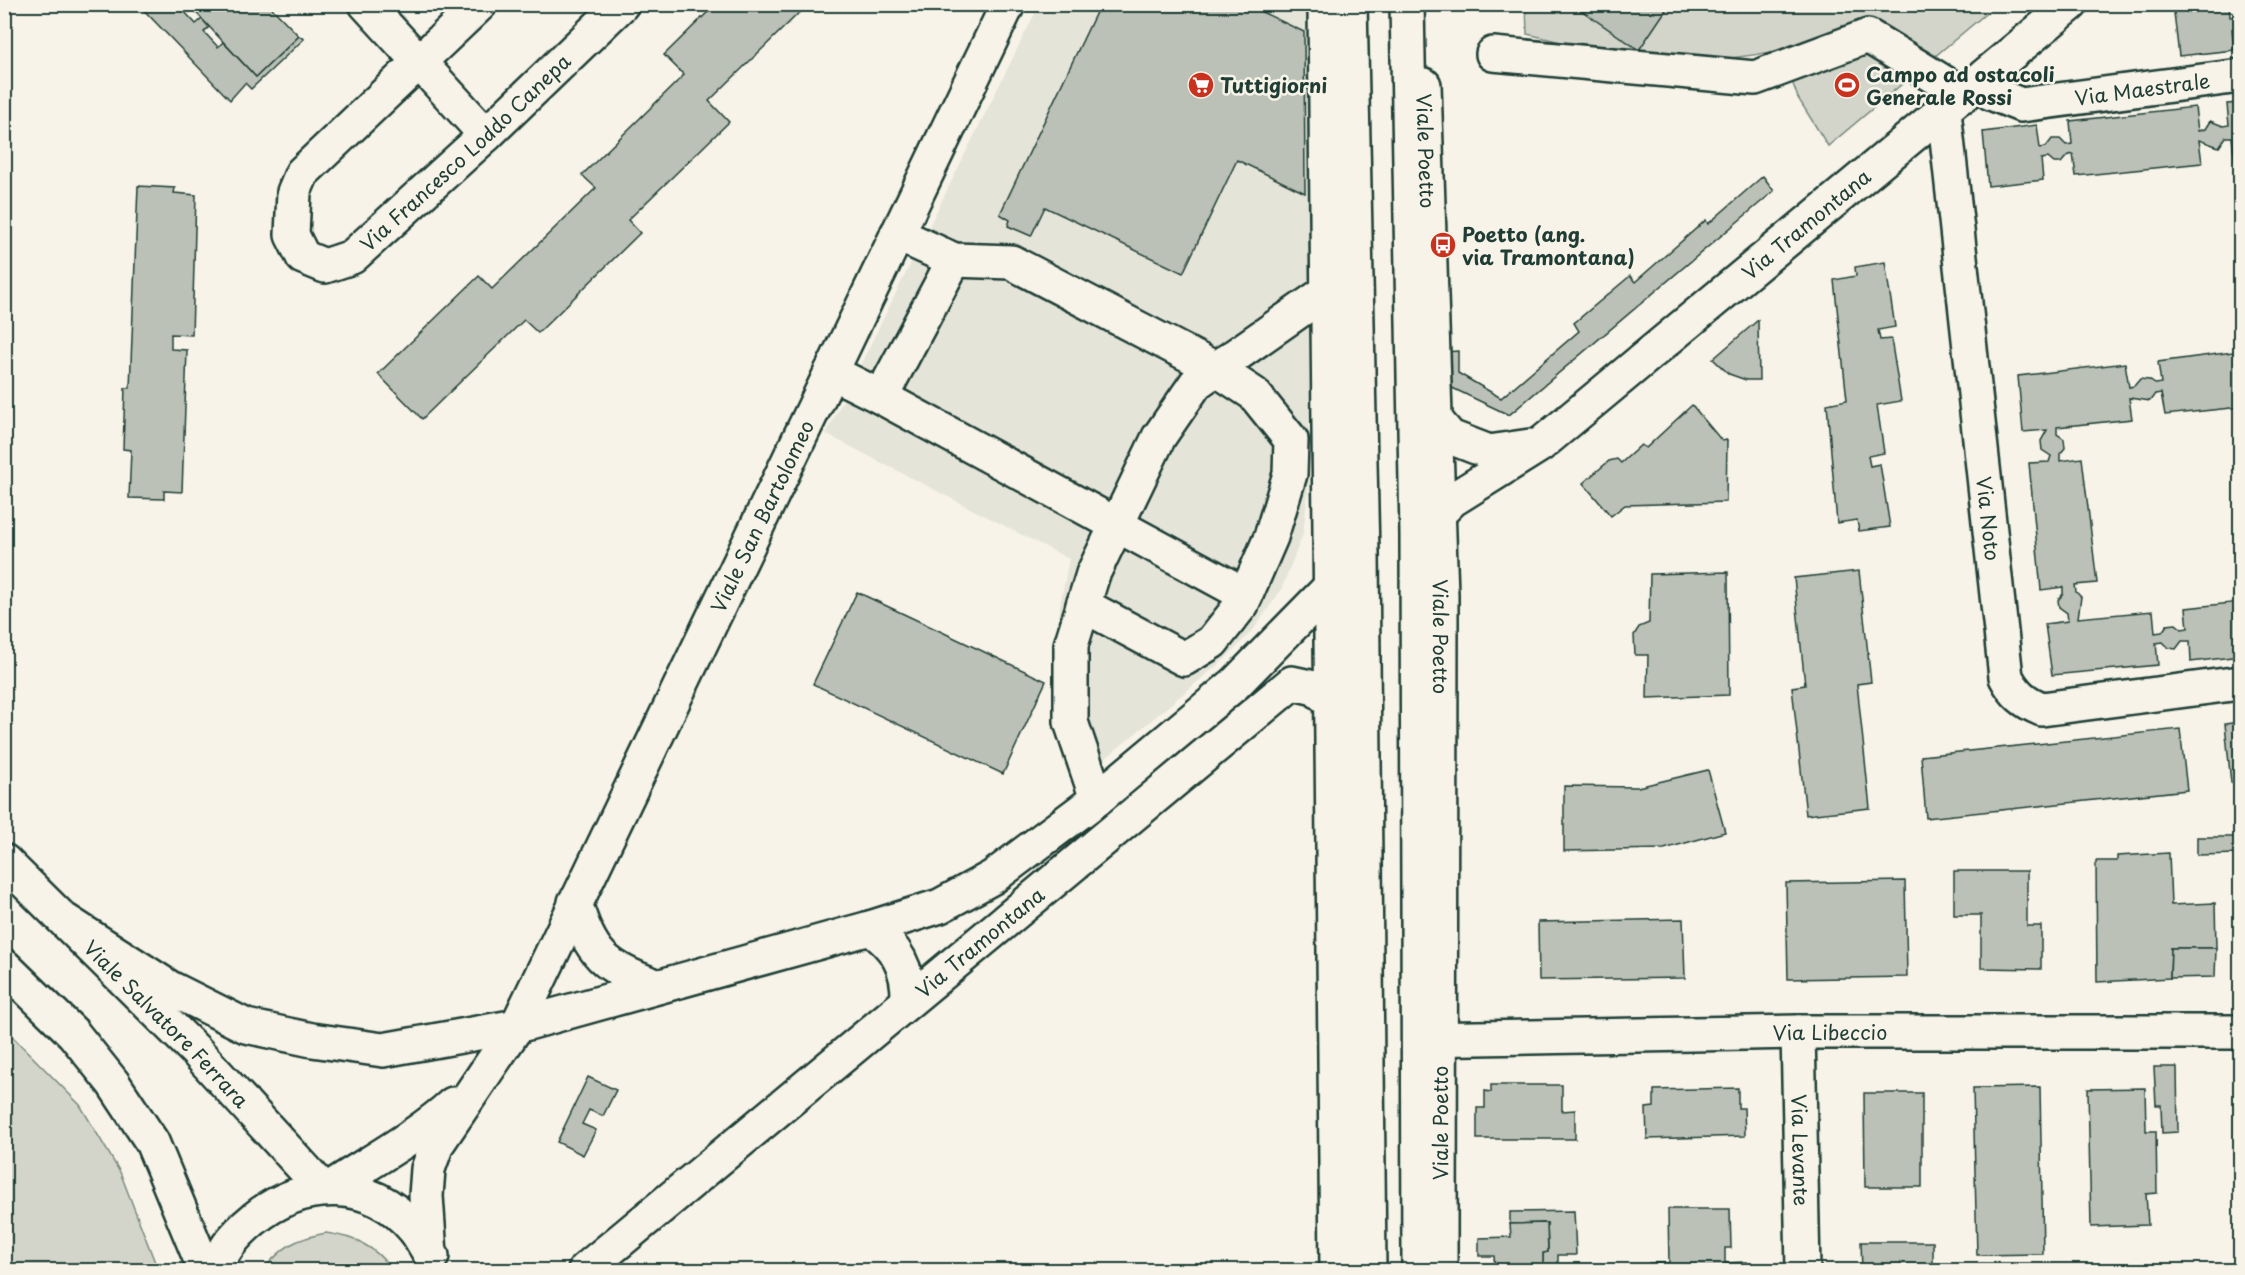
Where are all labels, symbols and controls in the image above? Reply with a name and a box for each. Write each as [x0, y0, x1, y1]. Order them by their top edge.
street label: Via Francesco Loddo Canepa [353, 46, 578, 258]
place label: Campo ad ostacoli Generale Rossi [1866, 59, 2055, 112]
street label: Via Maestrale [2073, 65, 2212, 113]
supermarket icon: Tuttigiorni [1186, 70, 1216, 100]
place label: Tuttigiorni [1220, 70, 1327, 100]
sports icon: Campo ad ostacoli Generale Rossi [1832, 70, 1862, 100]
street label: Viale Poetto [1409, 93, 1443, 209]
street label: Via Tramontana [1735, 161, 1877, 287]
place label: Poetto (ang. via Tramontana) [1462, 219, 1635, 272]
bus stop icon: Poetto (ang. via Tramontana) [1428, 230, 1458, 260]
street label: Viale San Bartolomeo [703, 415, 821, 618]
street label: Via Noto [1969, 475, 2008, 562]
street label: Viale Poetto [1425, 579, 1456, 694]
street label: Via Tramontana [909, 880, 1051, 1005]
street label: Viale Salvatore Ferrara [77, 933, 256, 1115]
street label: Via Libeccio [1772, 1017, 1887, 1047]
street label: Viale Poetto [1425, 1066, 1455, 1180]
street label: Via Levante [1784, 1094, 1817, 1206]

